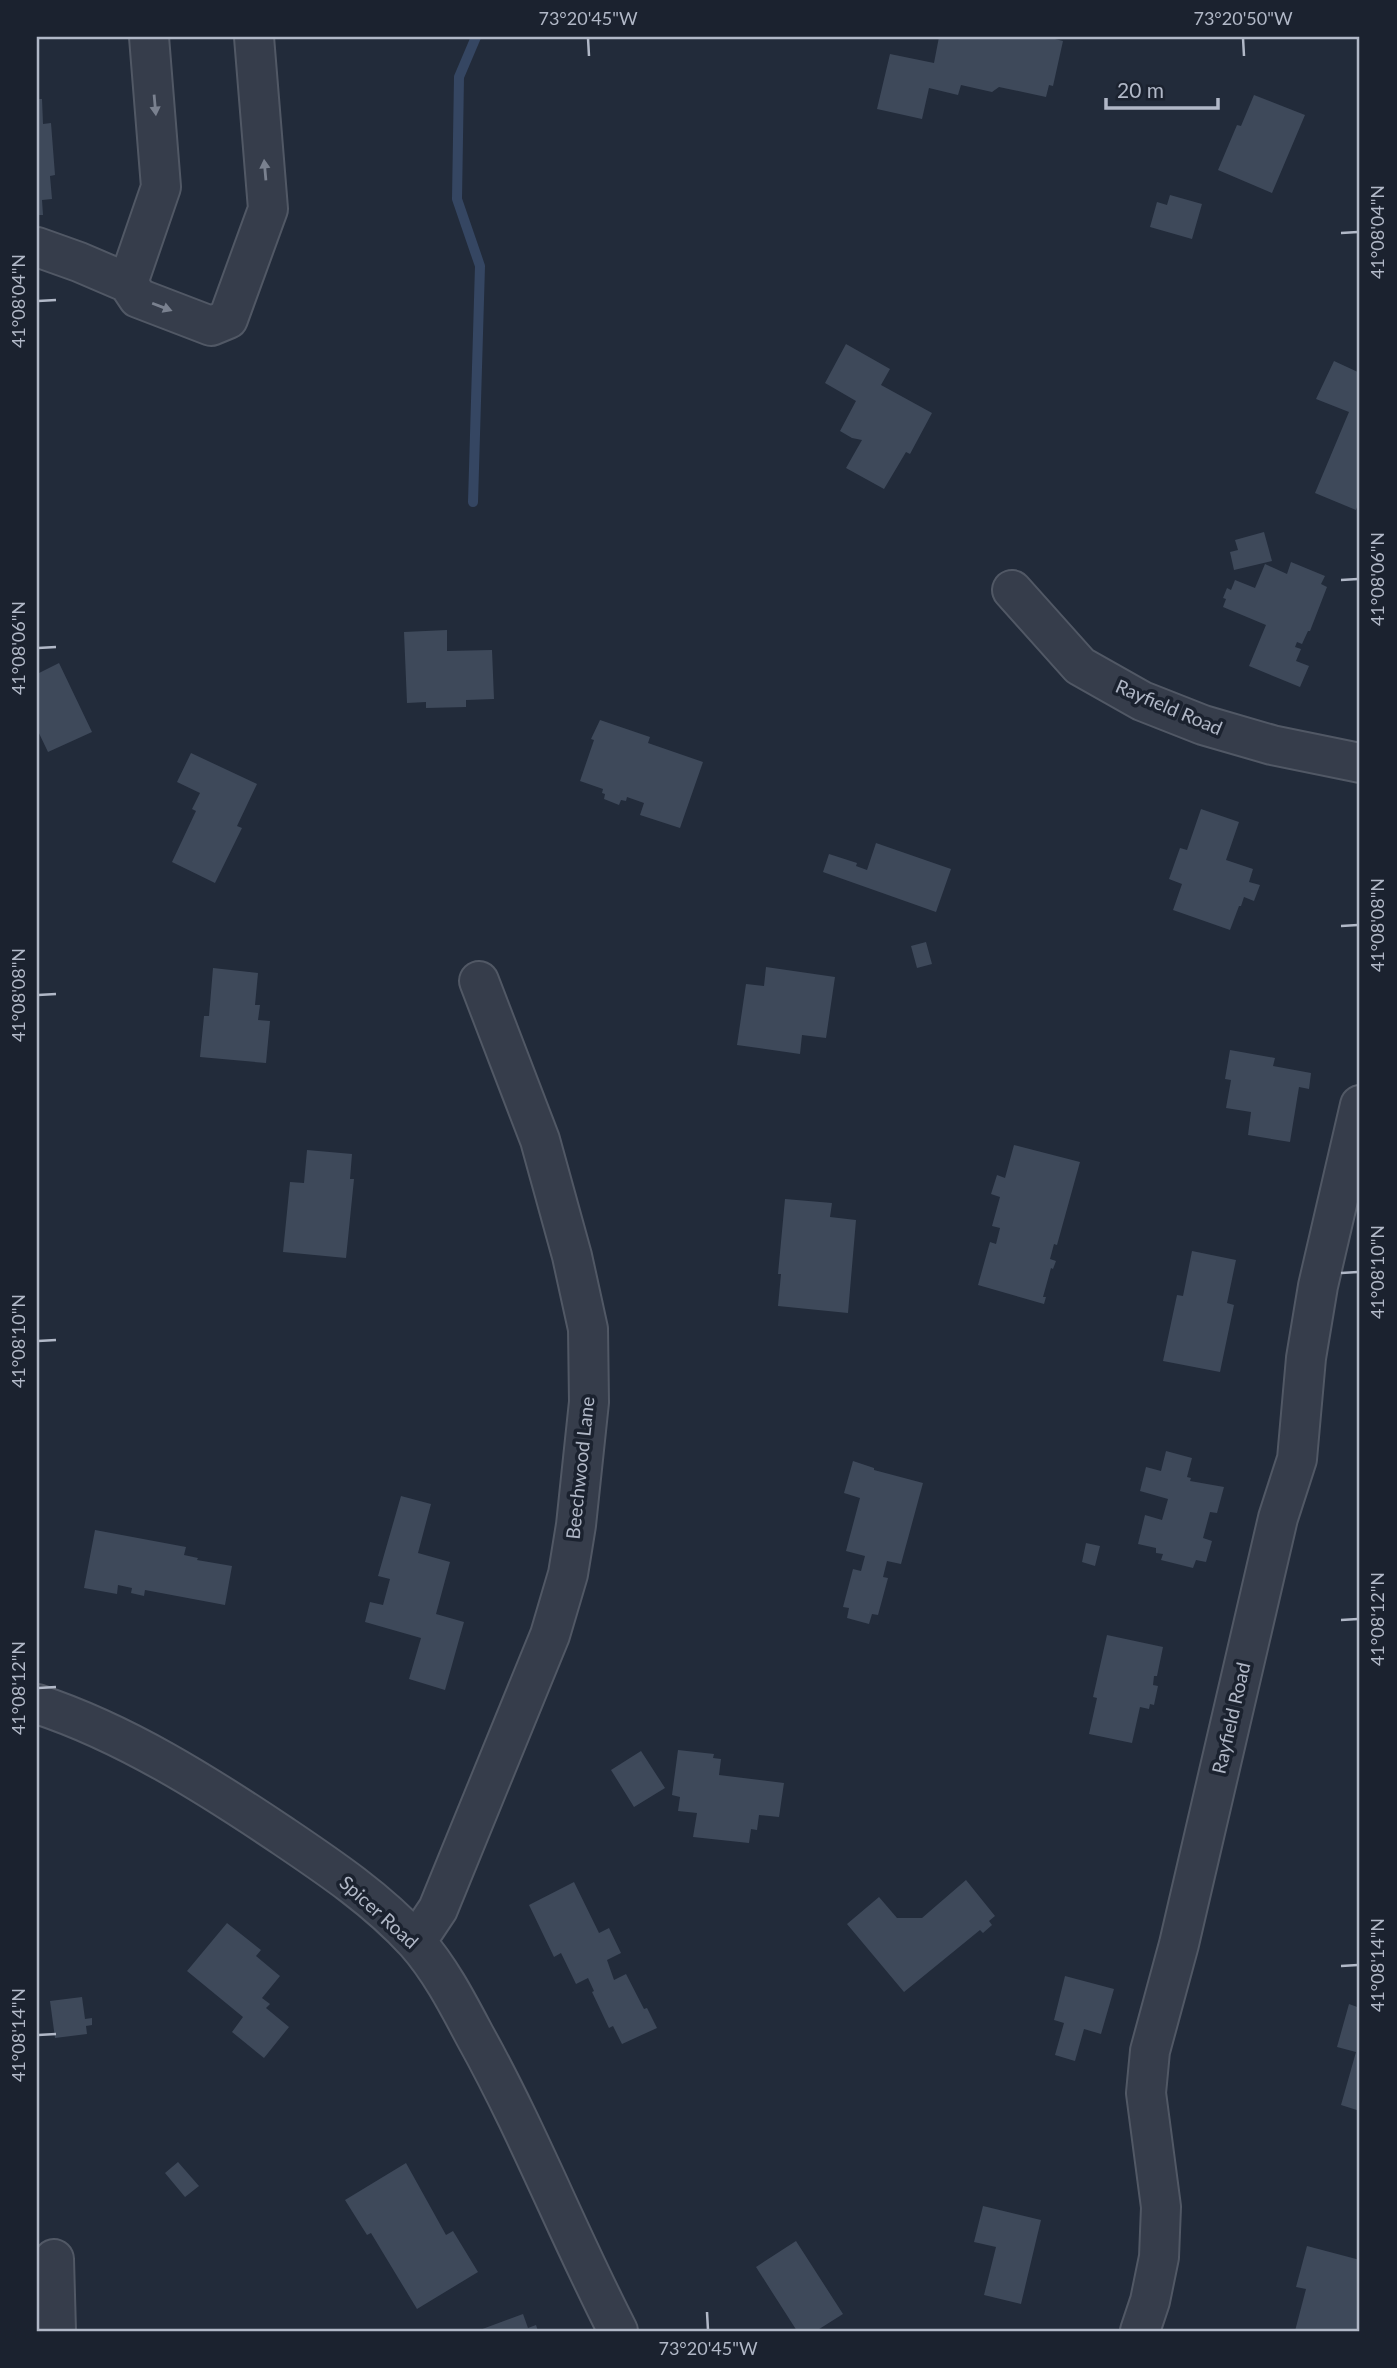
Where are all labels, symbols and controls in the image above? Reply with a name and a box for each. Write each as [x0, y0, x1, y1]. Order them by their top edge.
text: 73°20'45"W [538, 7, 638, 29]
text: 73°20'50"W [1193, 7, 1293, 29]
scale bar [1106, 66, 1218, 110]
text: 20 m [1117, 77, 1164, 102]
one-way arrow [150, 94, 161, 116]
one-way arrow [259, 159, 270, 181]
text: 41°08'04"N [1366, 185, 1388, 279]
text: 41°08'04"N [7, 254, 29, 348]
one-way arrow [151, 302, 172, 313]
text: 41°08'06"N [1366, 532, 1388, 626]
text: 41°08'06"N [7, 601, 29, 695]
street label: Rayfield Road [1112, 674, 1226, 739]
text: 41°08'08"N [1366, 878, 1388, 972]
text: 41°08'08"N [7, 948, 29, 1042]
text: 41°08'10"N [1366, 1225, 1388, 1319]
text: 41°08'10"N [7, 1294, 29, 1388]
street label: Beechwood Lane [561, 1395, 598, 1541]
text: 41°08'12"N [1366, 1572, 1388, 1666]
text: 41°08'12"N [7, 1641, 29, 1735]
street label: Rayfield Road [1207, 1660, 1255, 1776]
street label: Spicer Road [335, 1870, 423, 1953]
text: 41°08'14"N [1366, 1918, 1388, 2012]
text: 41°08'14"N [7, 1988, 29, 2082]
text: 73°20'45"W [658, 2337, 758, 2359]

